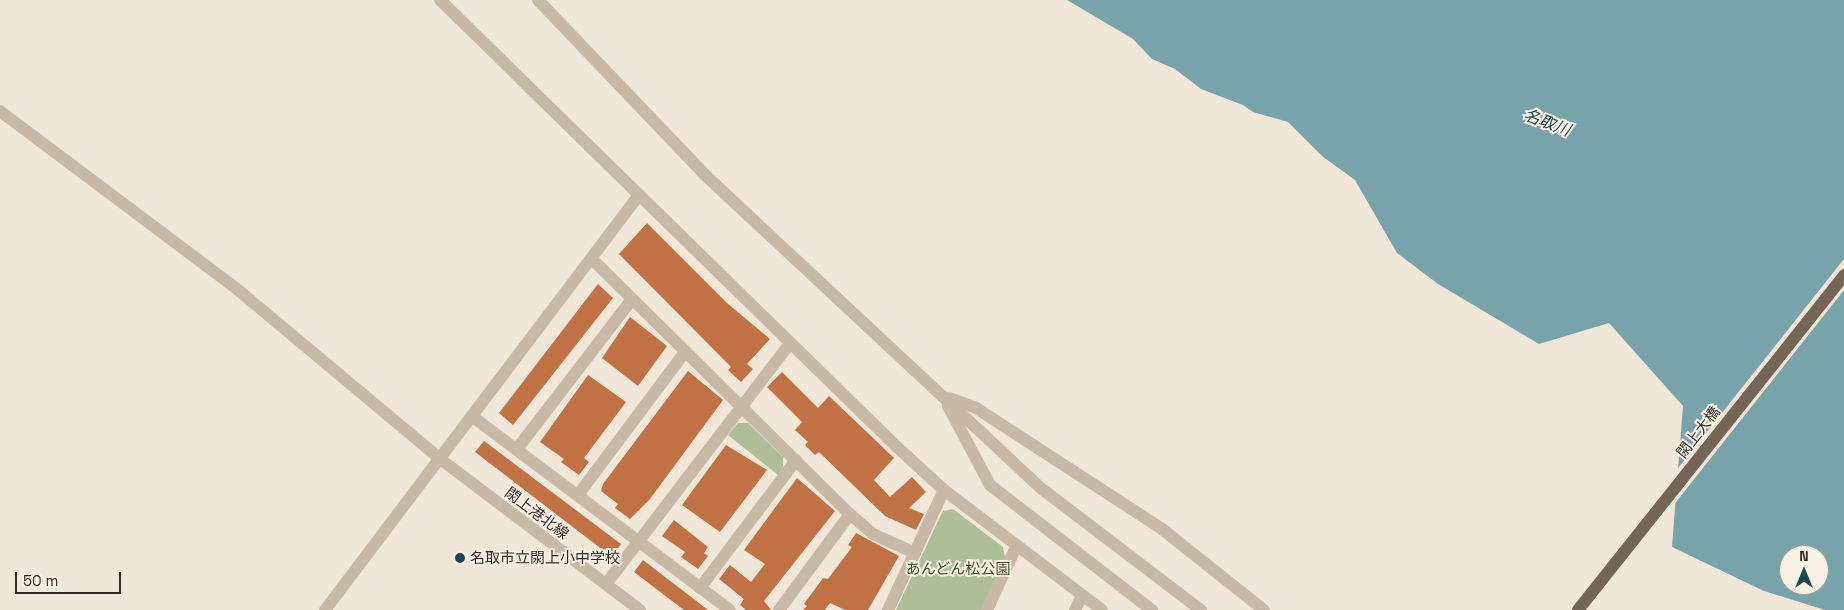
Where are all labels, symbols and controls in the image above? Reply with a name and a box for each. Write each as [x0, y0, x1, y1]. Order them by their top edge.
water label: 名取川 [1521, 105, 1573, 141]
street label: 閖上大橋 [1672, 403, 1724, 461]
street label: 閖上港北線 [502, 483, 572, 543]
north arrow [1779, 545, 1829, 595]
text: N [1799, 547, 1809, 565]
place label: 名取市立閖上小中学校 [470, 549, 620, 567]
marker: 名取市立閖上小中学校 [454, 552, 466, 564]
park label: あんどん松公園 [906, 560, 1010, 578]
scale bar [18, 562, 124, 594]
text: 50 m [23, 571, 58, 590]

